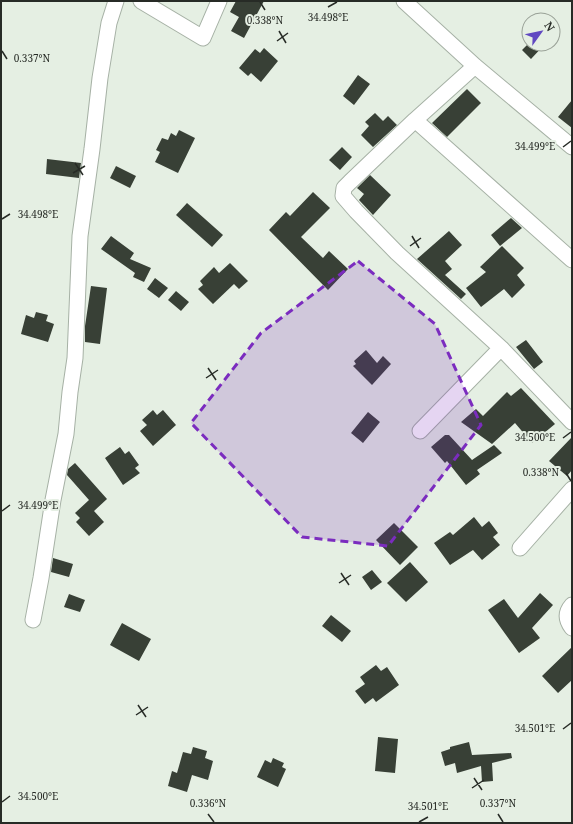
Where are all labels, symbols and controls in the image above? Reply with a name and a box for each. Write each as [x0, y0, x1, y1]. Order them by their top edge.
text: 34.498°E [308, 10, 348, 24]
north arrow [521, 12, 561, 52]
text: 0.338°N [247, 13, 284, 27]
text: N [541, 19, 559, 34]
text: 0.337°N [14, 51, 51, 65]
text: 34.499°E [515, 139, 555, 153]
text: 34.498°E [18, 207, 58, 221]
text: 34.500°E [515, 430, 555, 444]
text: 0.338°N [523, 465, 560, 479]
text: 34.499°E [18, 498, 58, 512]
text: 34.501°E [515, 721, 555, 735]
text: 34.500°E [18, 789, 58, 803]
text: 0.336°N [190, 796, 227, 810]
text: 0.337°N [480, 796, 517, 810]
text: 34.501°E [408, 799, 448, 813]

